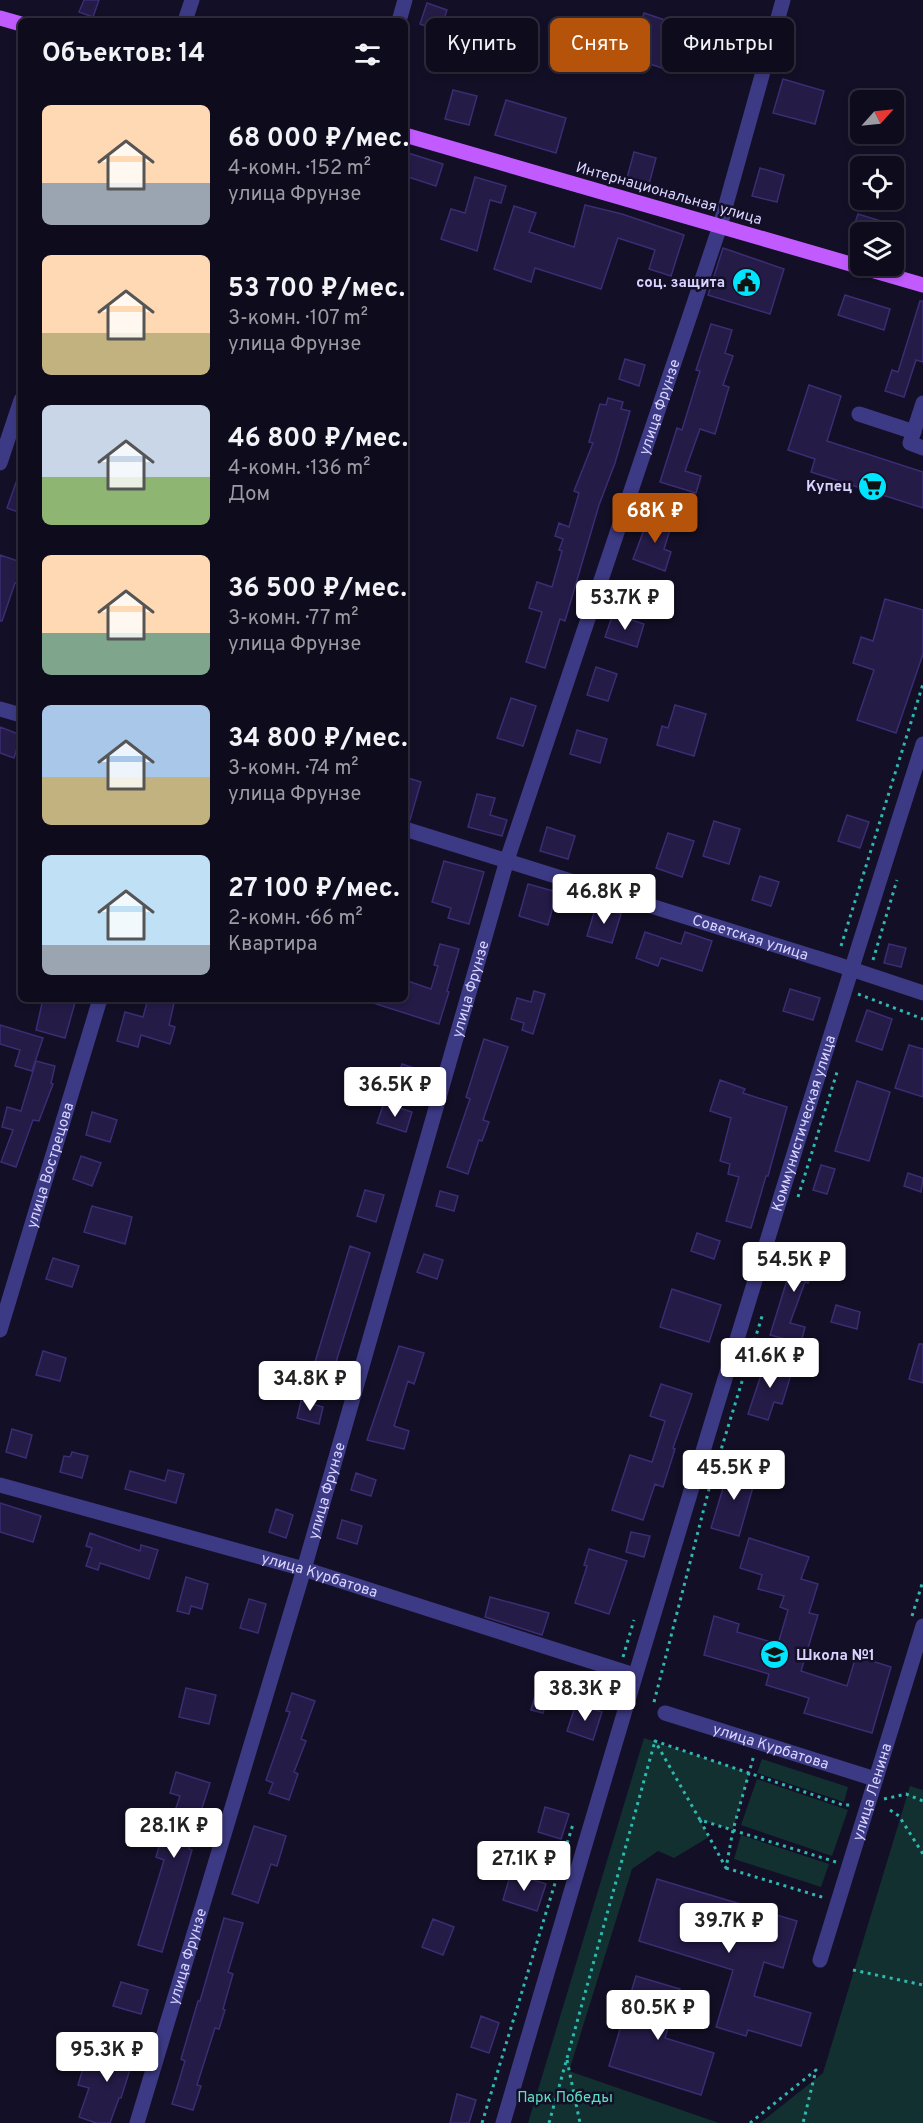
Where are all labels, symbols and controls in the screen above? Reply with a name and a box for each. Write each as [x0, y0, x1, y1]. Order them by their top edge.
chip: Купить [426, 18, 538, 72]
chip: Снять [550, 18, 650, 72]
chip: Фильтры [662, 18, 794, 72]
text: Объектов: 14 [42, 38, 205, 71]
icon: filters [351, 38, 384, 71]
north arrow [850, 90, 904, 144]
map controls [850, 90, 904, 276]
text: 68 000 ₽/мес. [228, 123, 409, 156]
icon: home [90, 129, 162, 201]
text: 4-комн. · 152 m² [228, 156, 371, 182]
button: locate [850, 156, 904, 210]
street label: Интернациональная улица [573, 159, 764, 230]
text: улица Фрунзе [228, 182, 361, 208]
button: layers [850, 222, 904, 276]
public building icon: соц. защита [730, 266, 762, 298]
text: 53 700 ₽/мес. [228, 273, 405, 306]
place label: соц. защита [636, 274, 725, 293]
icon: home [90, 279, 162, 351]
text: 3-комн. · 107 m² [228, 306, 368, 332]
text: улица Фрунзе [228, 332, 361, 358]
street label: улица Фрунзе [636, 357, 686, 458]
text: 46 800 ₽/мес. [228, 423, 408, 456]
icon: home [90, 429, 162, 501]
text: 4-комн. · 136 m² [228, 456, 370, 482]
supermarket icon: Купец [857, 470, 889, 502]
place label: Купец [806, 478, 852, 497]
text: Дом [228, 482, 270, 508]
pin: 68K ₽ [613, 493, 697, 544]
text: 68K ₽ [626, 499, 684, 525]
text: 36 500 ₽/мес. [228, 573, 407, 606]
icon: home [90, 579, 162, 651]
pin: 53.7K ₽ [570, 580, 680, 631]
text: 53.7K ₽ [590, 586, 660, 612]
text: 3-комн. · 77 m² [228, 606, 359, 632]
text: улица Фрунзе [228, 632, 361, 658]
text: 34 800 ₽/мес. [228, 723, 408, 756]
icon: home [90, 729, 162, 801]
text: 3-комн. · 74 m² [228, 756, 359, 782]
text: улица Фрунзе [228, 782, 361, 808]
text: 27 100 ₽/мес. [228, 873, 399, 906]
pin: 46.8K ₽ [549, 874, 659, 925]
icon: home [90, 879, 162, 951]
text: 46.8K ₽ [567, 880, 641, 906]
text: 2-комн. · 66 m² [228, 906, 363, 932]
street label: Советская улица [689, 911, 811, 966]
text: Квартира [228, 932, 317, 958]
street label: улица Фрунзе [449, 939, 494, 1040]
street label: Коммунистическая улица [769, 1033, 841, 1214]
pin: 36.5K ₽ [340, 1067, 450, 1118]
text: 36.5K ₽ [358, 1073, 432, 1099]
street label: улица Вострецова [23, 1100, 79, 1231]
pin: 54.5K ₽ [739, 1242, 849, 1293]
text: 54.5K ₽ [757, 1248, 831, 1274]
pin: 41.6K ₽ [715, 1338, 825, 1389]
text: 41.6K ₽ [735, 1344, 805, 1370]
pin: 34.8K ₽ [255, 1361, 365, 1412]
text: 34.8K ₽ [273, 1367, 347, 1393]
street label: улица Фрунзе [305, 1441, 351, 1542]
pin: 45.5K ₽ [679, 1450, 789, 1501]
text: 45.5K ₽ [697, 1456, 771, 1482]
street label: улица Курбатова [259, 1550, 380, 1603]
school or university icon: Школа №1 [759, 1639, 791, 1671]
place label: Школа №1 [796, 1647, 875, 1666]
pin: 38.3K ₽ [530, 1671, 640, 1722]
text: 38.3K ₽ [548, 1677, 622, 1703]
street label: улица Курбатова [710, 1721, 831, 1775]
street label: улица Ленина [849, 1741, 897, 1843]
pin: 28.1K ₽ [119, 1808, 229, 1859]
text: 28.1K ₽ [139, 1814, 209, 1840]
pin: 27.1K ₽ [469, 1841, 579, 1892]
text: 27.1K ₽ [491, 1847, 557, 1873]
pin: 39.7K ₽ [674, 1903, 784, 1954]
street label: улица Фрунзе [165, 1906, 212, 2007]
text: 39.7K ₽ [694, 1909, 764, 1935]
pin: 80.5K ₽ [603, 1990, 713, 2041]
text: 80.5K ₽ [621, 1996, 695, 2022]
pin: 95.3K ₽ [52, 2032, 162, 2083]
text: 95.3K ₽ [70, 2038, 144, 2064]
park label: Парк Победы [517, 2089, 613, 2108]

